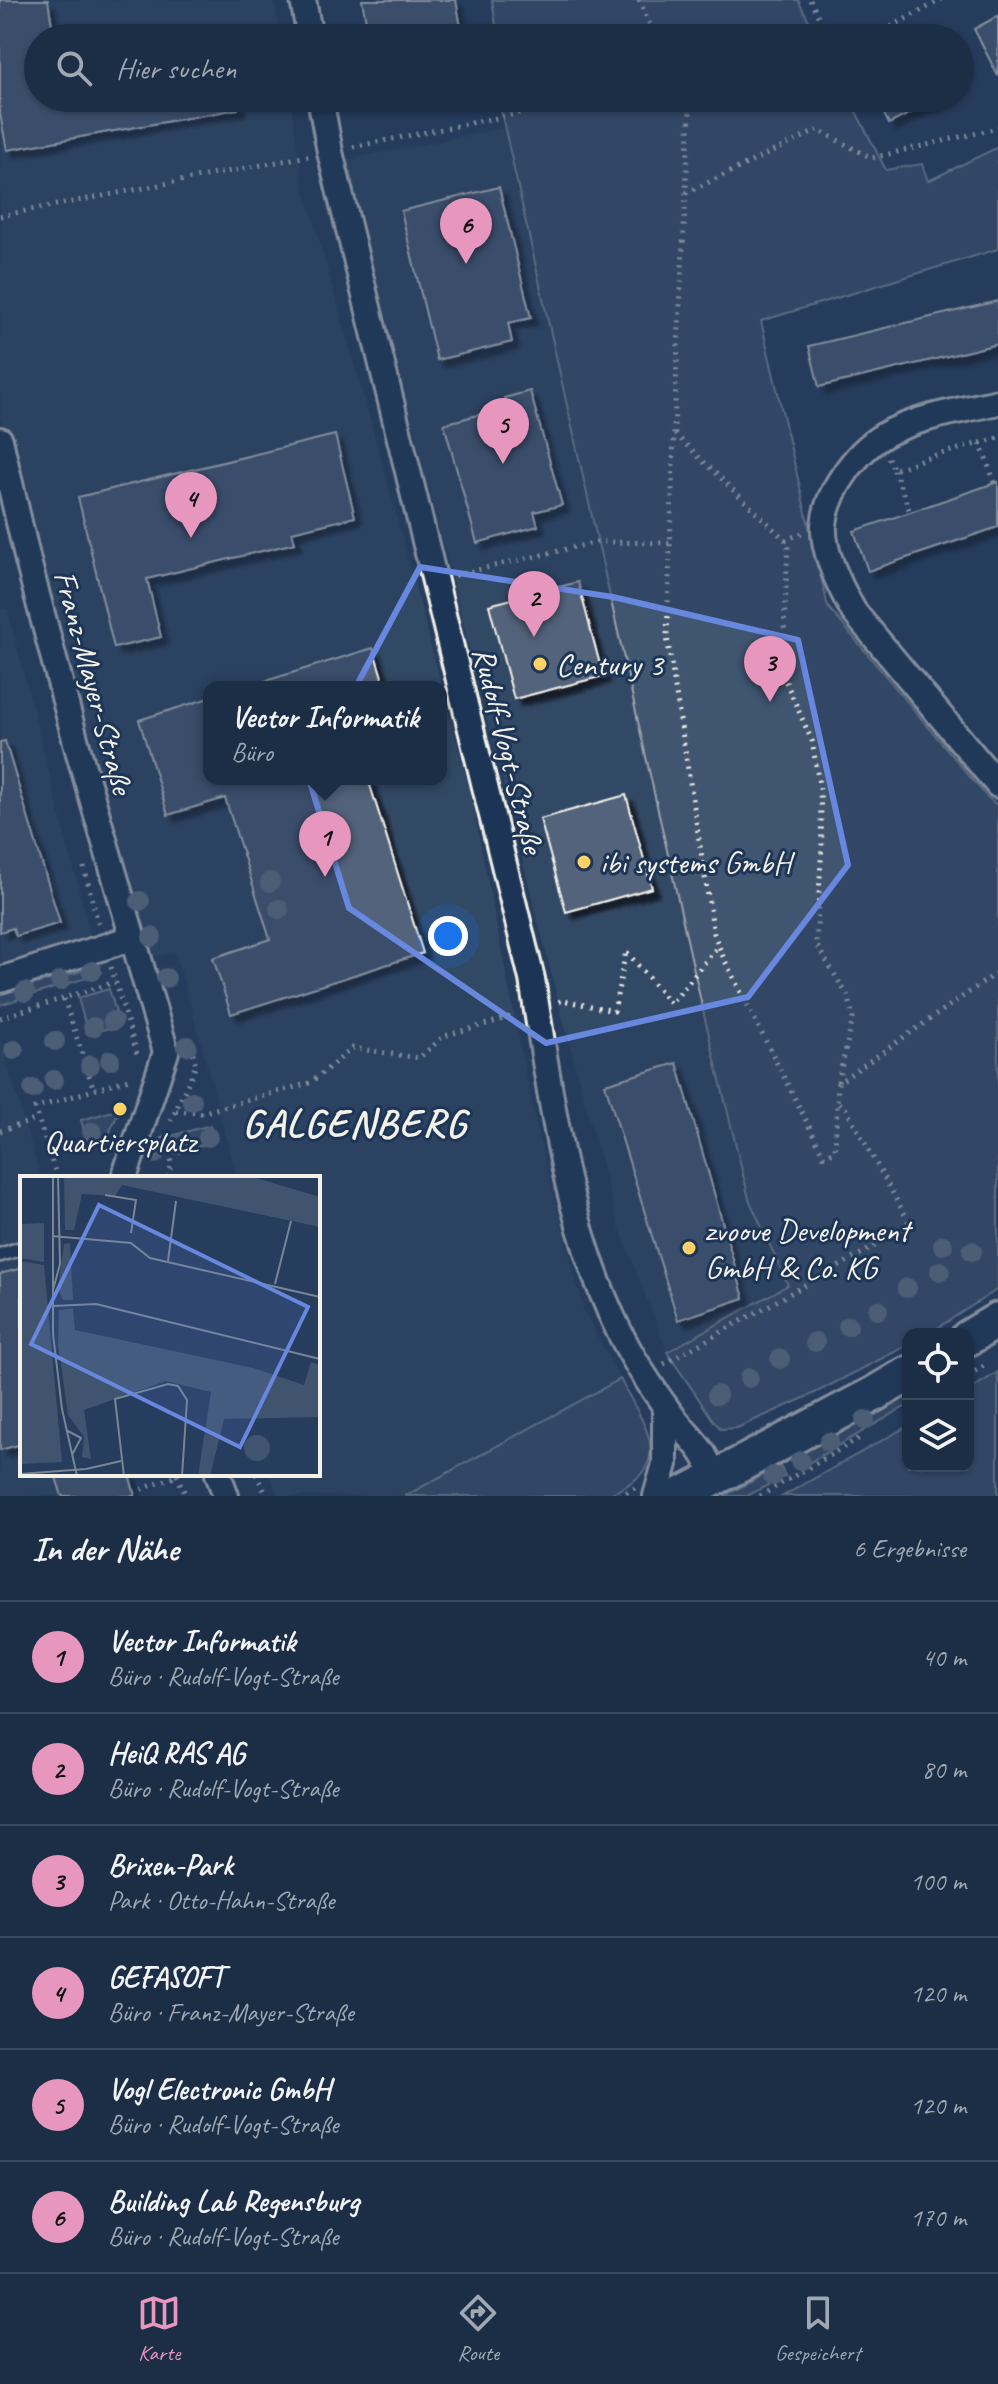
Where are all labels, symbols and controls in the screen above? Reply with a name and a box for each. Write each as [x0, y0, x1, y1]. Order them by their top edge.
search box [24, 24, 974, 112]
icon: search [52, 46, 96, 90]
text: Hier suchen [116, 49, 236, 87]
pin: 6 [440, 198, 492, 264]
pin: 5 [477, 398, 529, 464]
pin: 4 [165, 472, 217, 538]
street label: Franz-Mayer-Straße [44, 566, 144, 801]
pin: 2 [508, 571, 560, 637]
pin: 3 [744, 636, 796, 702]
street label: Rudolf-Vogt-Straße [463, 643, 555, 860]
place label: Century 3 [556, 644, 666, 685]
marker: Century 3 [531, 655, 549, 673]
popup [203, 681, 447, 785]
text: Vector Informatik [231, 698, 419, 736]
text: Büro [231, 736, 273, 769]
pin: 1 [299, 811, 351, 877]
place label: ibi systems GmbH [600, 842, 796, 883]
marker: ibi systems GmbH [575, 853, 593, 871]
your location [428, 916, 468, 956]
district label: GALGENBERG [243, 1098, 471, 1148]
marker: Quartiersplatz [111, 1100, 129, 1118]
place label: Quartiersplatz [44, 1121, 199, 1162]
inset map [20, 1176, 320, 1476]
place label: zvoove Development GmbH & Co. KG [705, 1210, 914, 1288]
marker: zvoove Development GmbH & Co. KG [680, 1239, 698, 1257]
map controls [902, 1328, 974, 1472]
button: locate [902, 1328, 974, 1400]
button: layers [902, 1400, 974, 1472]
text: In der Nähe [32, 1527, 178, 1570]
text: 6 Ergebnisse [853, 1532, 966, 1565]
text: Vector Informatik [108, 1622, 295, 1660]
text: 1 [52, 1641, 64, 1674]
text: 40 m [922, 1641, 966, 1674]
text: Büro · Rudolf-Vogt-Straße [108, 1660, 339, 1693]
text: HeiQ RAS AG [108, 1734, 245, 1772]
text: 2 [52, 1753, 64, 1786]
text: 80 m [922, 1753, 966, 1786]
text: Büro · Rudolf-Vogt-Straße [108, 1772, 339, 1805]
text: Brixen-Park [108, 1846, 233, 1884]
text: 3 [52, 1865, 64, 1898]
text: 100 m [910, 1865, 966, 1898]
text: Park · Otto-Hahn-Straße [108, 1884, 335, 1917]
text: GEFASOFT [108, 1958, 224, 1996]
text: 4 [52, 1977, 64, 2010]
text: 120 m [910, 1977, 966, 2010]
text: Büro · Franz-Mayer-Straße [108, 1996, 354, 2029]
text: Vogl Electronic GmbH [108, 2070, 330, 2108]
text: 5 [52, 2089, 64, 2122]
text: 120 m [910, 2089, 966, 2122]
text: Büro · Rudolf-Vogt-Straße [108, 2108, 339, 2141]
text: Building Lab Regensburg [108, 2182, 359, 2220]
text: 6 [52, 2201, 64, 2234]
text: 170 m [910, 2201, 966, 2234]
text: Büro · Rudolf-Vogt-Straße [108, 2220, 339, 2253]
tab: Karte [137, 2291, 181, 2367]
tab: Route [456, 2291, 500, 2367]
tab: Gespeichert [775, 2291, 861, 2367]

